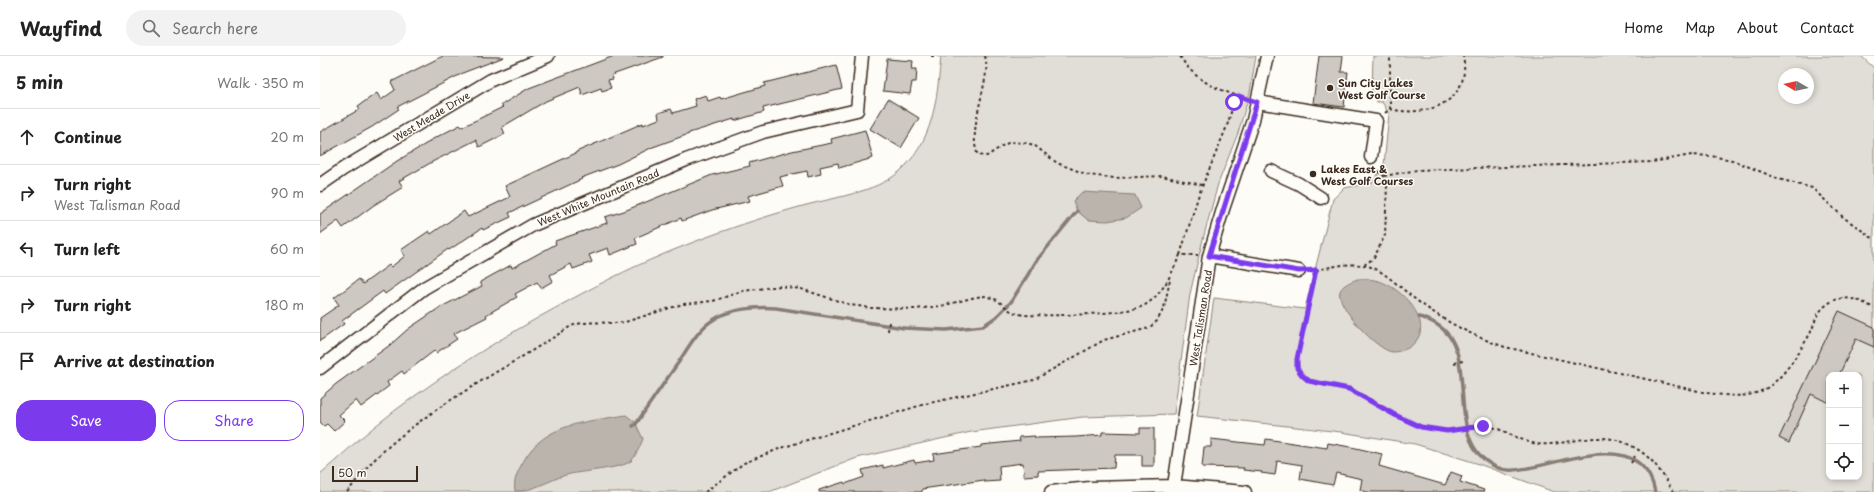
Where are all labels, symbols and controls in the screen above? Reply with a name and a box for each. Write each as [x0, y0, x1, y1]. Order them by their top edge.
search box [126, 10, 406, 46]
text: Wayfind [20, 14, 102, 42]
text: Search here [172, 16, 258, 39]
icon: search [140, 17, 162, 39]
text: Home [1624, 17, 1663, 38]
text: Map [1685, 17, 1715, 38]
text: About [1737, 17, 1778, 38]
text: Contact [1800, 17, 1854, 38]
north arrow [1778, 68, 1814, 104]
text: 5 min [16, 69, 63, 95]
text: Walk · 350 m [217, 73, 304, 92]
place label: Sun City Lakes West Golf Course [1338, 75, 1425, 102]
marker: Sun City Lakes West Golf Course [1325, 83, 1335, 93]
street label: West Meade Drive [390, 87, 472, 145]
route start [1225, 93, 1243, 111]
text: Continue [54, 125, 122, 148]
icon: ahead [16, 126, 38, 148]
text: 20 m [270, 127, 304, 146]
place label: Lakes East & West Golf Courses [1321, 161, 1413, 188]
street label: West White Mountain Road [535, 164, 661, 229]
marker: Lakes East & West Golf Courses [1308, 169, 1318, 179]
text: Turn right [54, 172, 131, 195]
icon: right [16, 182, 38, 204]
text: 90 m [271, 183, 304, 202]
text: West Talisman Road [54, 195, 181, 214]
text: Turn left [54, 237, 120, 260]
icon: left [16, 238, 38, 260]
text: 60 m [270, 239, 304, 258]
street label: West Talisman Road [1185, 269, 1215, 367]
text: Turn right [54, 293, 131, 316]
icon: right [16, 294, 38, 316]
text: 180 m [265, 295, 304, 314]
text: Arrive at destination [54, 349, 215, 372]
icon: arrive [16, 350, 38, 372]
map controls [1826, 372, 1862, 480]
button: + [1826, 372, 1862, 408]
button: Save [16, 400, 156, 441]
button: Share [164, 400, 304, 441]
button: − [1826, 408, 1862, 444]
route end [1474, 417, 1492, 435]
button: locate [1826, 444, 1862, 480]
scale bar [332, 464, 418, 483]
text: 50 m [338, 464, 367, 481]

